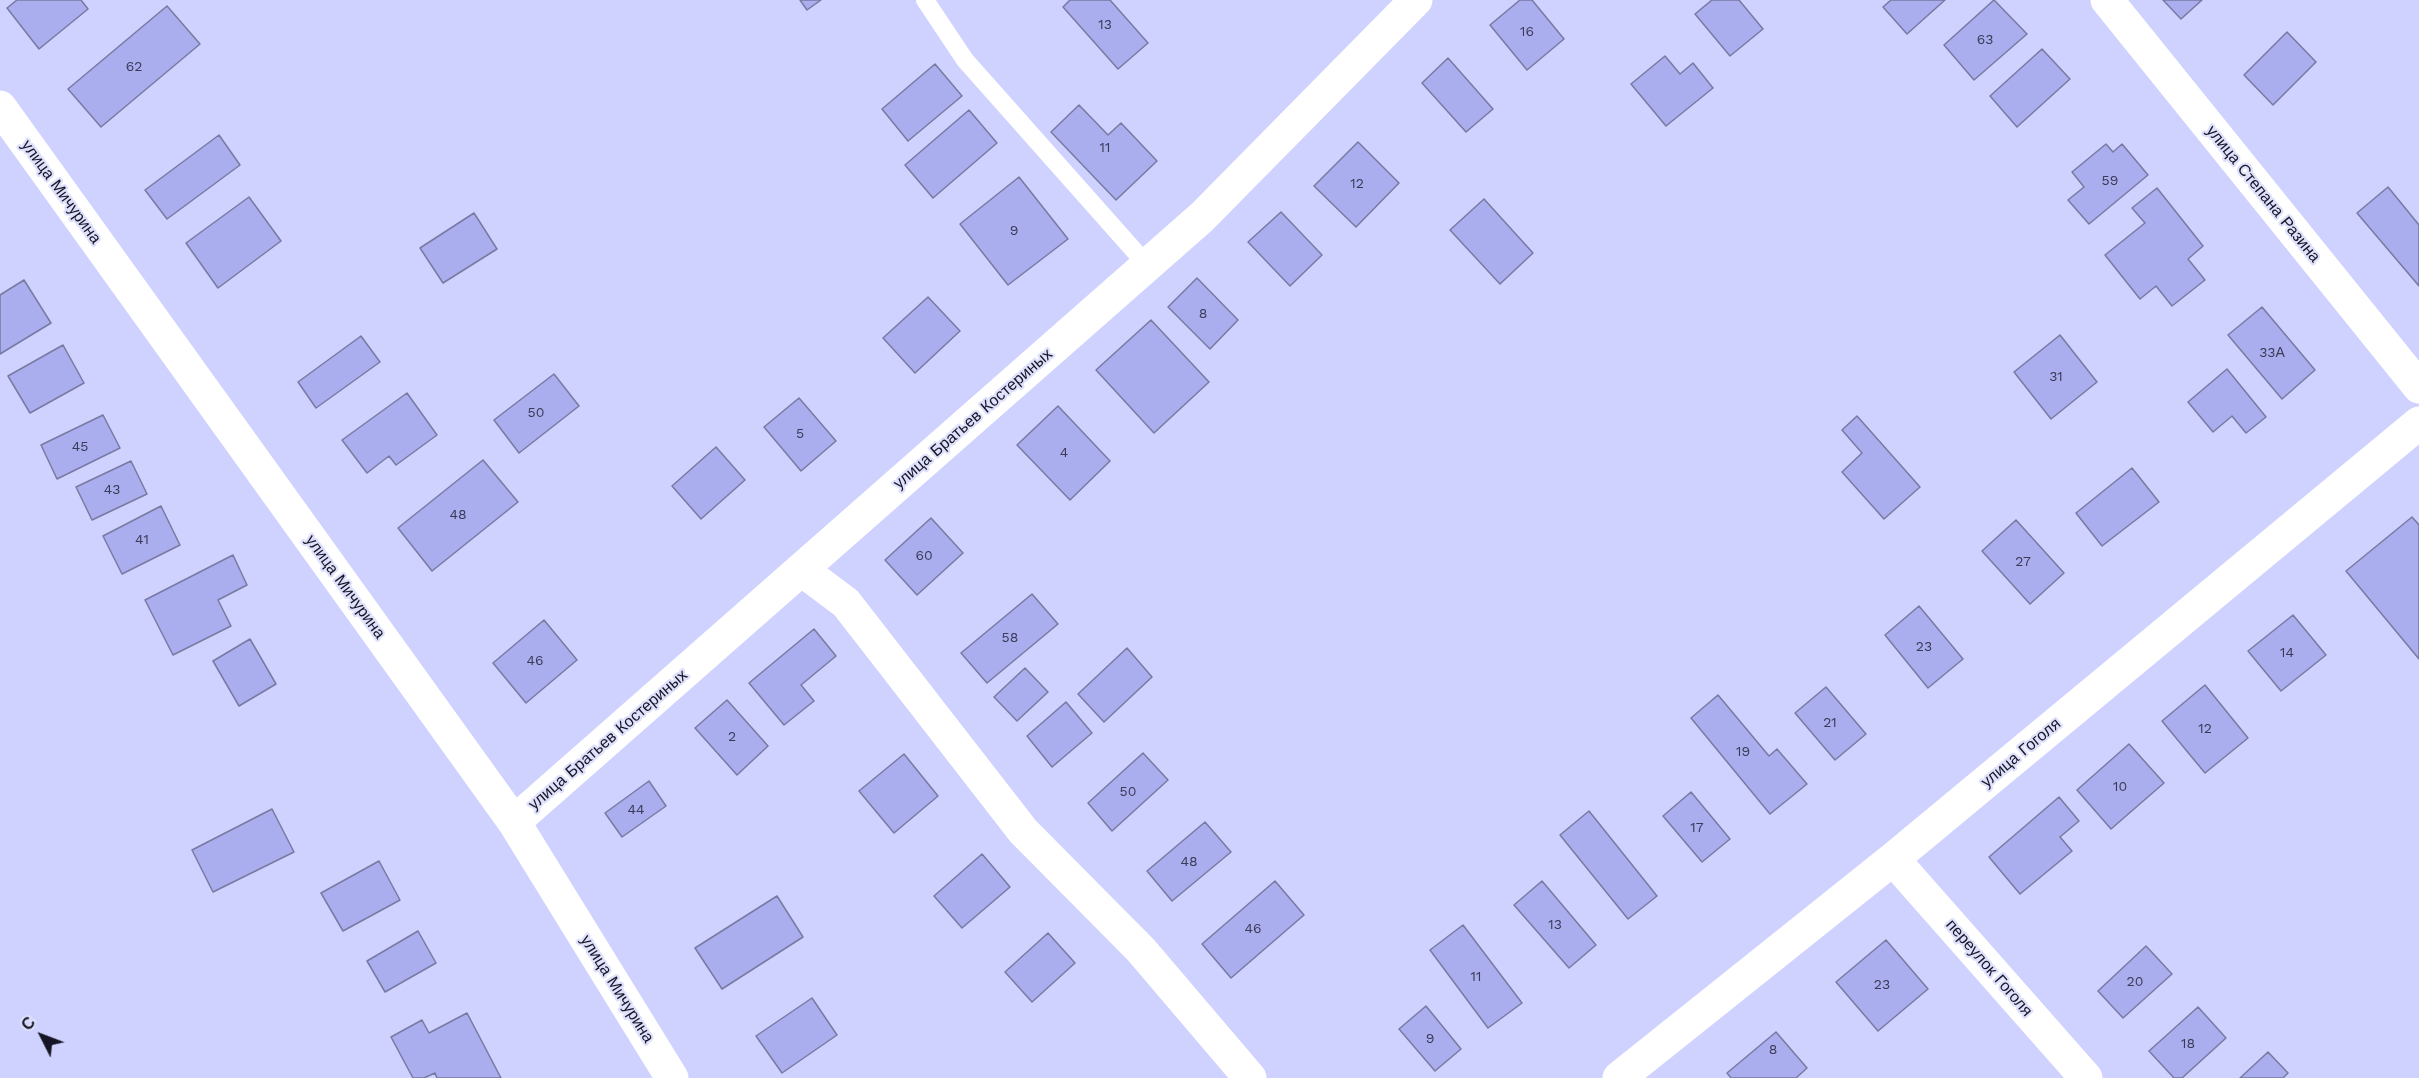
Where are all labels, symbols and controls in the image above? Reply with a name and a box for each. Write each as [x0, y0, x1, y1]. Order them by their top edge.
house number: 13 [1098, 17, 1112, 33]
house number: 16 [1520, 24, 1534, 40]
house number: 63 [1977, 32, 1993, 48]
house number: 62 [126, 59, 142, 75]
street label: улица Степана Разина [2202, 122, 2324, 266]
street label: улица Мичурина [17, 136, 105, 248]
house number: 11 [1100, 140, 1110, 156]
house number: 59 [2102, 173, 2118, 189]
house number: 12 [1350, 176, 1364, 192]
house number: 9 [1010, 223, 1018, 239]
house number: 8 [1199, 306, 1207, 322]
street label: улица Братьев Костериных [890, 345, 1056, 493]
house number: 33А [2259, 345, 2285, 361]
house number: 31 [2049, 369, 2063, 385]
house number: 50 [528, 405, 544, 421]
house number: 5 [796, 426, 804, 442]
house number: 45 [72, 439, 88, 455]
house number: 4 [1060, 445, 1068, 461]
house number: 43 [104, 482, 120, 498]
house number: 48 [449, 507, 467, 523]
street label: улица Мичурина [301, 531, 389, 643]
house number: 41 [135, 532, 149, 548]
house number: 60 [915, 548, 933, 564]
house number: 27 [2015, 554, 2031, 570]
house number: 58 [1002, 630, 1018, 646]
house number: 23 [1916, 639, 1932, 655]
house number: 14 [2280, 645, 2294, 661]
house number: 46 [526, 653, 544, 669]
street label: улица Братьев Костериных [525, 666, 691, 814]
street label: улица Гоголя [1977, 714, 2065, 792]
house number: 21 [1823, 715, 1837, 731]
house number: 12 [2198, 721, 2212, 737]
house number: 2 [728, 729, 736, 745]
house number: 19 [1736, 744, 1750, 760]
house number: 10 [2113, 779, 2127, 795]
house number: 50 [1120, 784, 1136, 800]
house number: 44 [627, 802, 645, 818]
house number: 17 [1690, 820, 1704, 836]
house number: 48 [1180, 854, 1198, 870]
street label: переулок Гоголя [1942, 916, 2036, 1020]
house number: 13 [1548, 917, 1562, 933]
house number: 46 [1244, 921, 1262, 937]
street label: улица Мичурина [576, 932, 658, 1046]
house number: 11 [1471, 969, 1481, 985]
house number: 20 [2127, 974, 2143, 990]
house number: 23 [1874, 977, 1890, 993]
north arrow [12, 1006, 72, 1066]
text: С [17, 1013, 39, 1034]
house number: 9 [1426, 1031, 1434, 1047]
house number: 18 [2181, 1036, 2195, 1052]
house number: 8 [1769, 1042, 1777, 1058]

